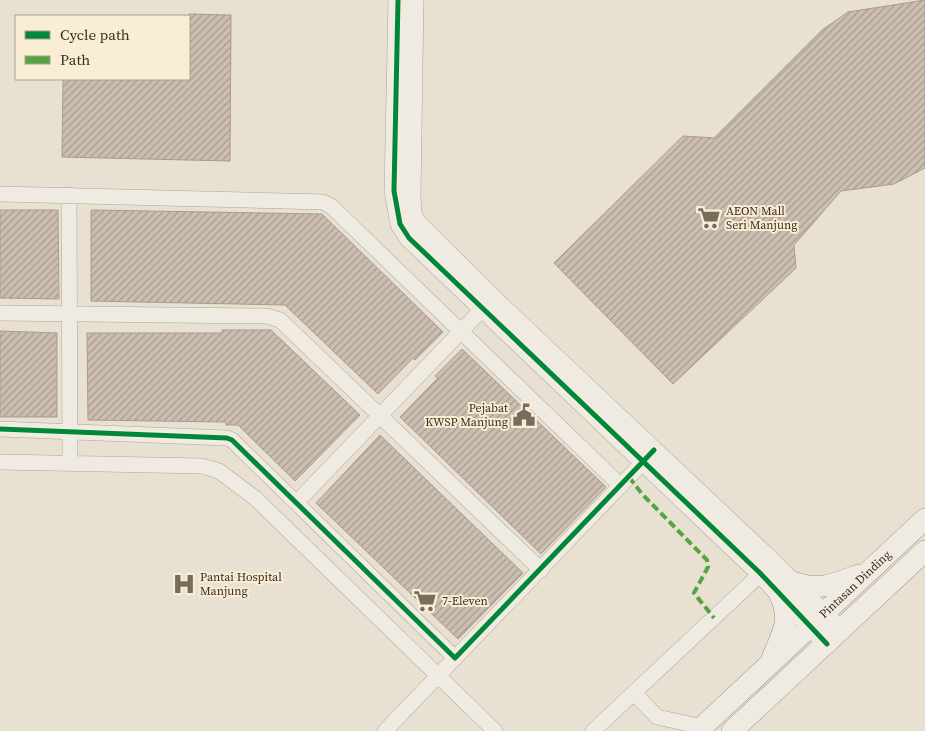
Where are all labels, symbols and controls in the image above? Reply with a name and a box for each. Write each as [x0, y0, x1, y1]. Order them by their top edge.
legend [15, 15, 190, 80]
text: Cycle path [60, 24, 130, 45]
text: Path [60, 49, 90, 70]
place label: AEON Mall Seri Manjung [726, 203, 797, 233]
supermarket icon: AEON Mall Seri Manjung [696, 205, 722, 231]
place label: Pejabat KWSP Manjung [425, 400, 508, 430]
public building icon: Pejabat KWSP Manjung [511, 402, 537, 428]
street label: Pintasan Dinding [816, 547, 894, 622]
place label: Pantai Hospital Manjung [200, 569, 282, 599]
hospital icon: Pantai Hospital Manjung [171, 571, 197, 597]
supermarket icon: 7-Eleven [412, 588, 438, 614]
place label: 7-Eleven [442, 593, 488, 609]

